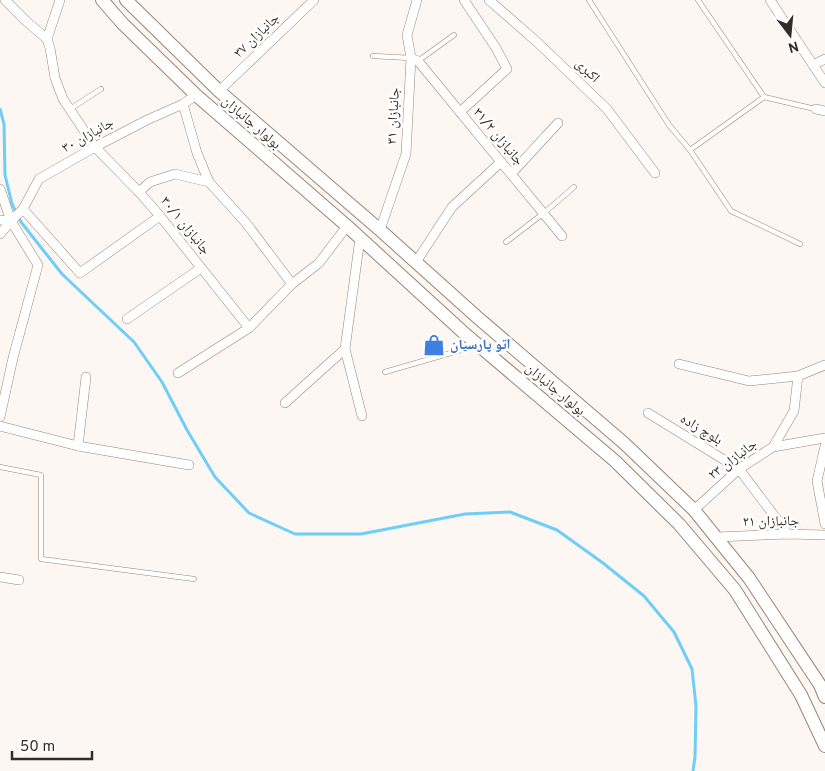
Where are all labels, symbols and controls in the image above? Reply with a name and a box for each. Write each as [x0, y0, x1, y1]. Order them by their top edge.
street label: جانبازان ۳۷ [231, 10, 283, 62]
north arrow [765, 10, 815, 60]
text: N [786, 36, 800, 56]
street label: اکبری [571, 55, 603, 87]
street label: جانبازان ۳۱ [384, 87, 404, 145]
street label: بولوار جانبازان [218, 93, 284, 153]
street label: جانبازان ۳۱/۲ [469, 105, 527, 169]
street label: جانبازان ۳۰ [59, 115, 117, 157]
street label: جانبازان ۳۰/۱ [156, 193, 214, 259]
shop icon: اتو پارسیان [421, 332, 447, 358]
place label: اتو پارسیان [450, 337, 511, 354]
street label: بولوار جانبازان [522, 360, 588, 420]
street label: بلوچ زاده [677, 411, 725, 449]
street label: جانبازان ۲۳ [705, 436, 761, 484]
street label: جانبازان ۲۱ [742, 513, 800, 531]
scale bar [12, 728, 92, 760]
text: 50 m [20, 738, 55, 757]

